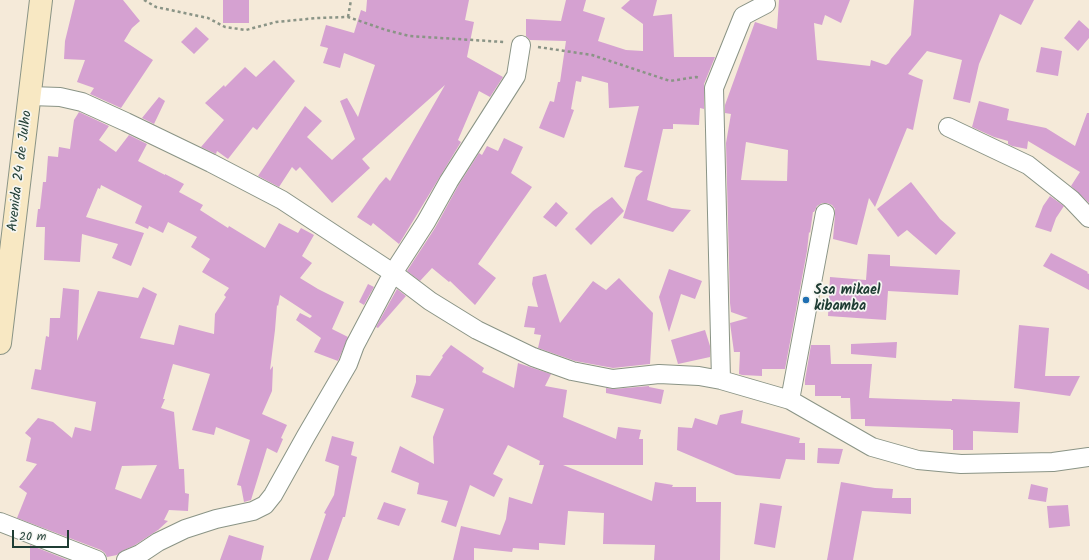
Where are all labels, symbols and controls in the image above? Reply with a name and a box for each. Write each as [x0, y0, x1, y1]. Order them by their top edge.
street label: Avenida 24 de Julho [5, 110, 37, 232]
place label: Ssa mikael kibamba [814, 284, 880, 316]
marker: Ssa mikael kibamba [801, 295, 811, 305]
scale bar [14, 522, 71, 548]
text: 20 m [19, 527, 46, 546]

